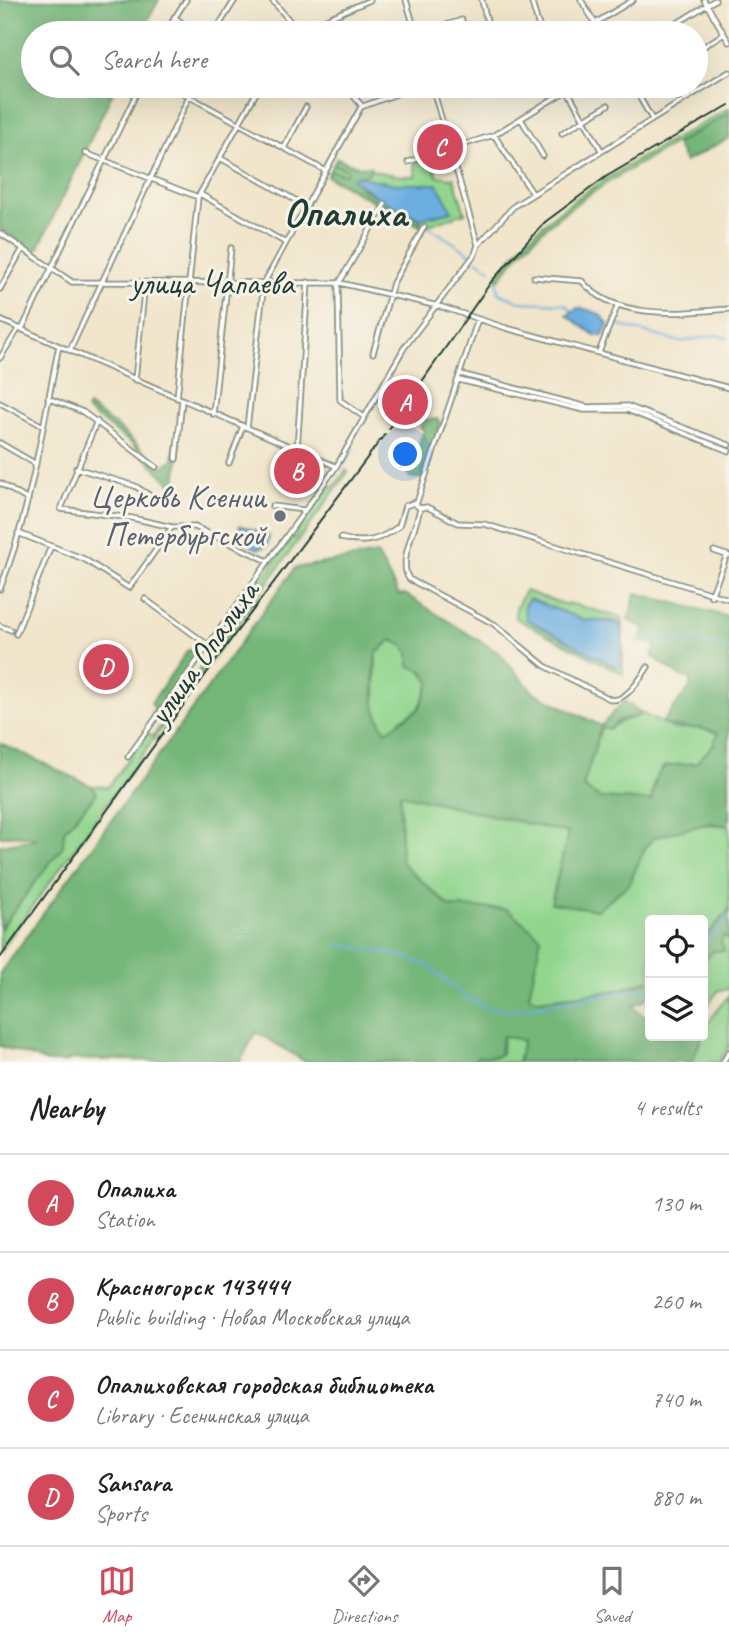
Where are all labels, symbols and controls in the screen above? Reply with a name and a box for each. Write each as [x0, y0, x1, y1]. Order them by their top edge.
search box [21, 21, 708, 98]
icon: search [45, 41, 83, 79]
text: Search here [101, 43, 207, 76]
pin: C [417, 121, 463, 173]
district label: Опалиха [284, 188, 410, 238]
street label: улица Чапаева [128, 262, 296, 304]
pin: A [382, 376, 428, 428]
your location [388, 437, 422, 471]
pin: B [274, 445, 320, 497]
place label: Церковь Ксении Петербургской [90, 476, 268, 556]
marker: Церковь Ксении Петербургской [272, 508, 288, 524]
street label: улица Опалиха [137, 571, 269, 735]
pin: D [83, 641, 129, 693]
map controls [645, 915, 708, 1041]
button: locate [645, 915, 708, 978]
button: layers [645, 978, 708, 1041]
text: Nearby [28, 1089, 104, 1127]
text: 4 results [634, 1093, 701, 1122]
text: Опалиха [95, 1172, 175, 1205]
text: A [45, 1189, 57, 1218]
text: 130 m [652, 1189, 701, 1218]
text: Station [95, 1205, 155, 1234]
text: Красногорск 143444 [95, 1270, 289, 1303]
text: B [45, 1287, 57, 1316]
text: 260 m [652, 1287, 701, 1316]
text: Public building · Новая Московская улица [95, 1303, 409, 1332]
text: Опалиховская городская библиотека [95, 1368, 434, 1401]
text: C [46, 1385, 56, 1414]
text: 740 m [652, 1385, 701, 1414]
text: Library · Есенинская улица [95, 1401, 309, 1430]
text: Sansara [95, 1466, 171, 1499]
text: D [44, 1483, 58, 1512]
text: 880 m [652, 1483, 701, 1512]
text: Sports [95, 1499, 147, 1528]
tab: Map [98, 1562, 136, 1628]
tab: Directions [331, 1562, 398, 1628]
tab: Saved [593, 1562, 631, 1628]

